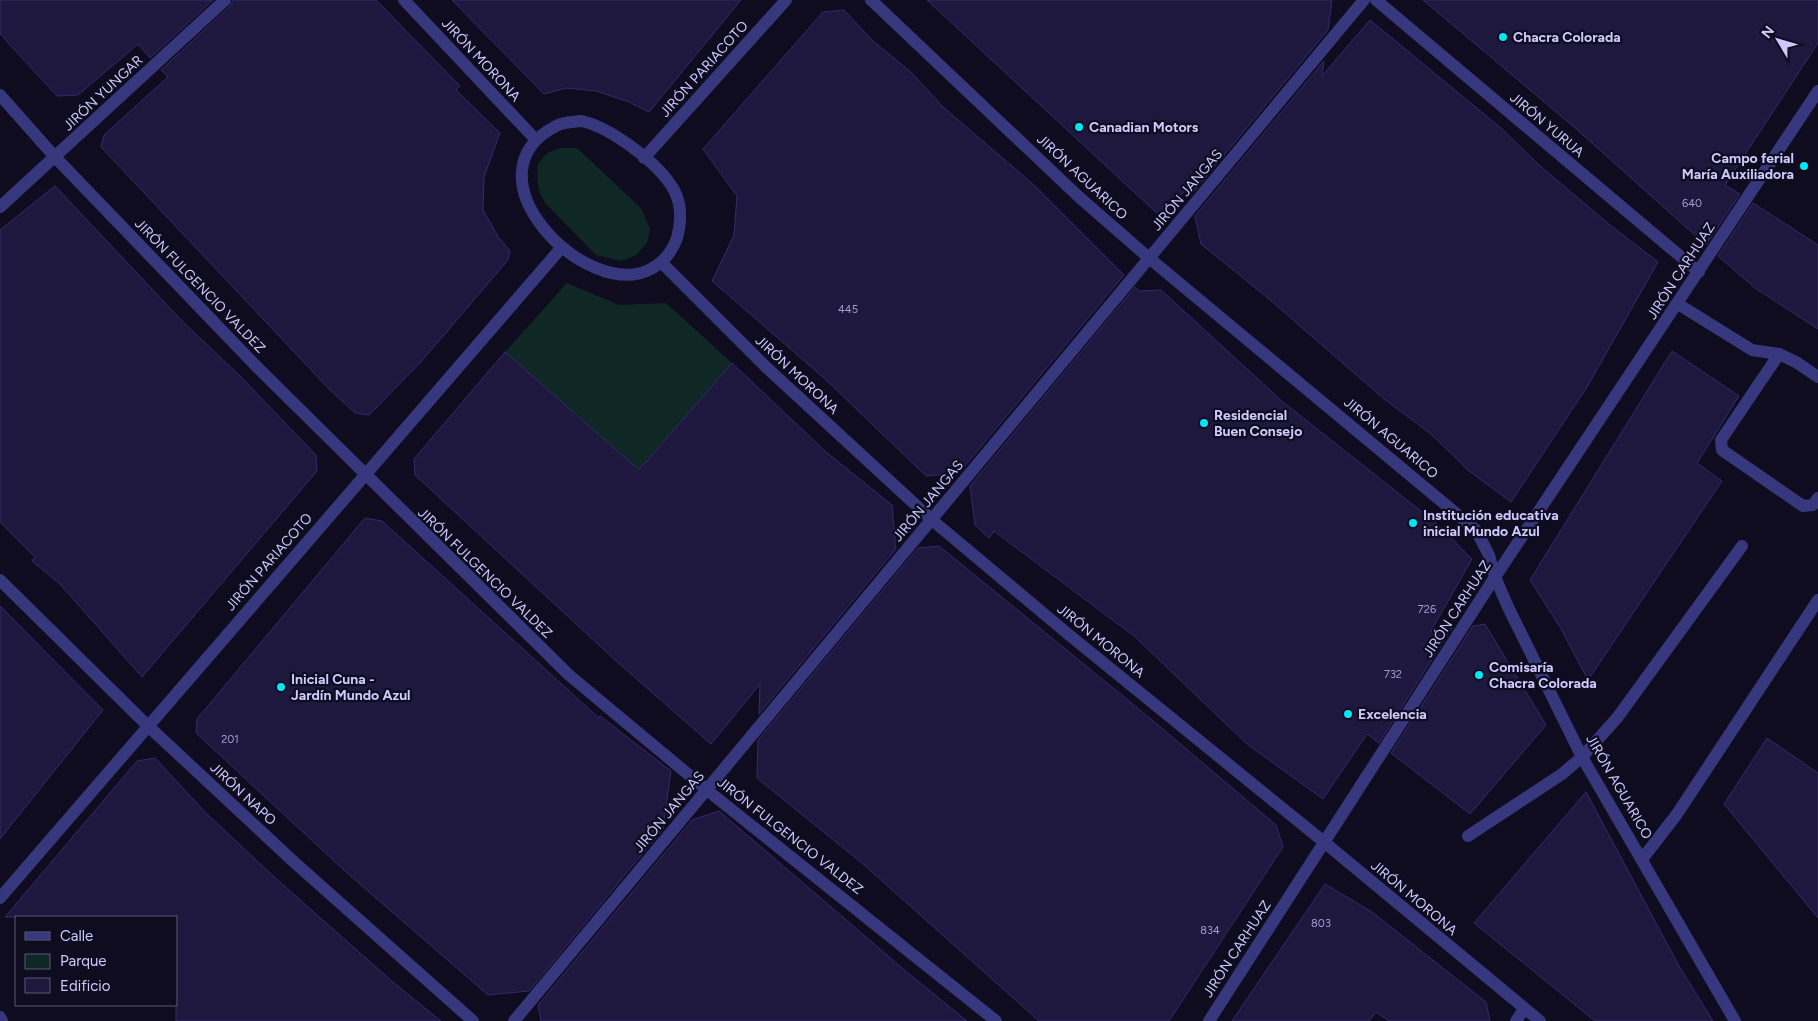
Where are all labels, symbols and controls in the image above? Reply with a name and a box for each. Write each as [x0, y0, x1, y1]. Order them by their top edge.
street label: JIRÓN MORONA [438, 15, 524, 106]
north arrow [1753, 15, 1803, 65]
street label: JIRÓN PARIACOTO [656, 17, 752, 121]
text: N [1758, 23, 1778, 42]
place label: Chacra Colorada [1513, 29, 1621, 46]
marker: Chacra Colorada [1497, 31, 1509, 43]
street label: JIRÓN YUNGAR [60, 52, 147, 134]
street label: JIRÓN YURUA [1507, 89, 1588, 161]
place label: Canadian Motors [1089, 119, 1199, 136]
marker: Canadian Motors [1073, 121, 1085, 133]
street label: JIRÓN AGUARICO [1033, 131, 1131, 223]
street label: JIRÓN JANGAS [1148, 146, 1226, 234]
place label: Campo ferial María Auxiliadora [1682, 150, 1794, 183]
marker: Campo ferial María Auxiliadora [1798, 160, 1810, 172]
house number: 640 [1682, 197, 1702, 210]
street label: JIRÓN FULGENCIO VALDEZ [131, 215, 269, 357]
street label: JIRÓN CARHUAZ [1643, 219, 1719, 323]
house number: 445 [838, 303, 858, 316]
street label: JIRÓN MORONA [752, 332, 843, 418]
street label: JIRÓN AGUARICO [1340, 394, 1442, 482]
place label: Residencial Buen Consejo [1214, 407, 1302, 440]
marker: Residencial Buen Consejo [1198, 417, 1210, 429]
street label: JIRÓN JANGAS [889, 457, 967, 545]
street label: JIRÓN FULGENCIO VALDEZ [414, 504, 556, 642]
place label: Institución educativa inicial Mundo Azul [1423, 507, 1559, 540]
street label: JIRÓN PARIACOTO [222, 510, 316, 614]
marker: Institución educativa inicial Mundo Azul [1407, 517, 1419, 529]
street label: JIRÓN CARHUAZ [1419, 557, 1495, 661]
street label: JIRÓN MORONA [1054, 601, 1149, 682]
house number: 726 [1418, 603, 1436, 616]
place label: Comisaría Chacra Colorada [1489, 659, 1597, 692]
house number: 732 [1384, 668, 1402, 681]
marker: Comisaría Chacra Colorada [1473, 669, 1485, 681]
place label: Inicial Cuna - Jardín Mundo Azul [291, 671, 411, 704]
marker: Inicial Cuna - Jardín Mundo Azul [275, 681, 287, 693]
place label: Excelencia [1358, 706, 1427, 723]
marker: Excelencia [1342, 708, 1354, 720]
street label: JIRÓN AGUARICO [1582, 732, 1656, 842]
house number: 201 [221, 733, 239, 746]
street label: JIRÓN NAPO [206, 759, 280, 829]
street label: JIRÓN JANGAS [630, 768, 708, 856]
street label: JIRÓN FULGENCIO VALDEZ [714, 774, 866, 898]
street label: JIRÓN MORONA [1367, 857, 1461, 939]
street label: JIRÓN CARHUAZ [1199, 897, 1275, 1001]
legend [15, 916, 178, 1006]
house number: 803 [1311, 917, 1331, 930]
house number: 834 [1200, 924, 1220, 937]
text: Calle [60, 927, 93, 945]
text: Parque [60, 952, 107, 970]
text: Edificio [60, 977, 111, 995]

